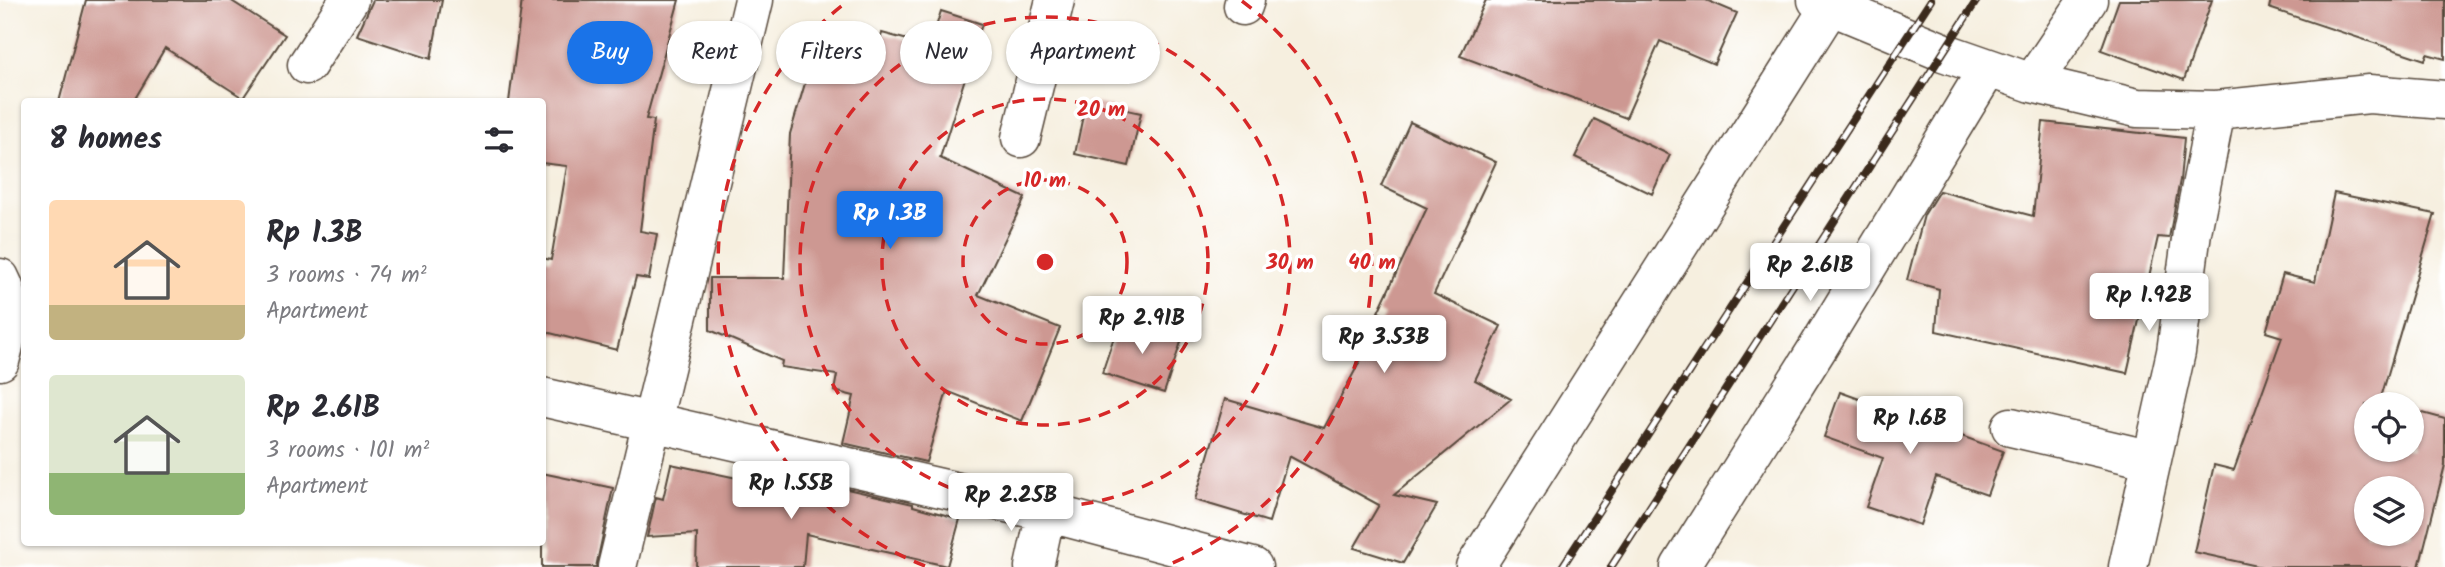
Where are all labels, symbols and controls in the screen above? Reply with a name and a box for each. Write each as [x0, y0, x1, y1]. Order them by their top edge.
chip: Buy [567, 21, 653, 84]
chip: Rent [667, 21, 762, 84]
chip: Filters [776, 21, 886, 84]
chip: New [900, 21, 992, 84]
chip: Apartment [1006, 21, 1160, 84]
text: 20 m [1077, 94, 1125, 127]
text: 8 homes [49, 116, 162, 164]
icon: filters [480, 121, 518, 159]
text: 10 m [1024, 165, 1066, 198]
pin: Rp 1.3B [825, 191, 955, 251]
text: Rp 1.3B [853, 196, 927, 232]
text: Rp 1.3B [266, 210, 363, 258]
icon: home [105, 228, 189, 312]
pin: Rp 2.61B [1738, 244, 1882, 303]
text: 30 m [1265, 247, 1314, 280]
text: 40 m [1348, 247, 1396, 280]
text: Rp 2.61B [1766, 248, 1854, 284]
centre of rings [1033, 250, 1057, 274]
text: 3 rooms · 74 m² [266, 258, 427, 294]
pin: Rp 1.92B [2077, 274, 2221, 333]
text: Rp 1.92B [2106, 278, 2192, 314]
text: Apartment [266, 294, 368, 330]
pin: Rp 2.91B [1070, 296, 1214, 356]
text: Rp 2.91B [1099, 301, 1185, 337]
pin: Rp 3.53B [1312, 316, 1456, 375]
text: Rp 3.53B [1338, 320, 1430, 356]
text: Rp 2.61B [266, 385, 380, 433]
map controls [2354, 392, 2424, 546]
button: locate [2354, 392, 2424, 462]
pin: Rp 1.6B [1845, 396, 1975, 456]
text: Rp 1.6B [1873, 401, 1947, 437]
icon: home [105, 403, 189, 487]
text: 3 rooms · 101 m² [266, 433, 429, 469]
pin: Rp 1.55B [719, 462, 863, 521]
text: Rp 1.55B [748, 466, 834, 502]
text: Apartment [266, 469, 368, 505]
pin: Rp 2.25B [939, 474, 1083, 533]
button: layers [2354, 476, 2424, 546]
text: Rp 2.25B [964, 478, 1058, 514]

